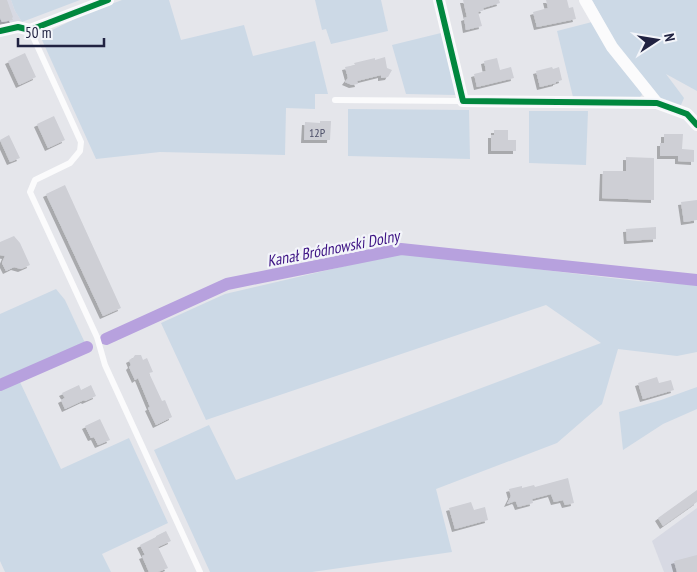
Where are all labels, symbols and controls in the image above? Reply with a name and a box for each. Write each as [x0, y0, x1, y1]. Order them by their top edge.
scale bar [18, 15, 104, 47]
north arrow [632, 15, 682, 65]
text: 50 m [25, 23, 51, 42]
text: N [660, 32, 679, 43]
house number: 12P [309, 125, 326, 140]
water label: Kanał Bródnowski Dolny [265, 225, 403, 271]

